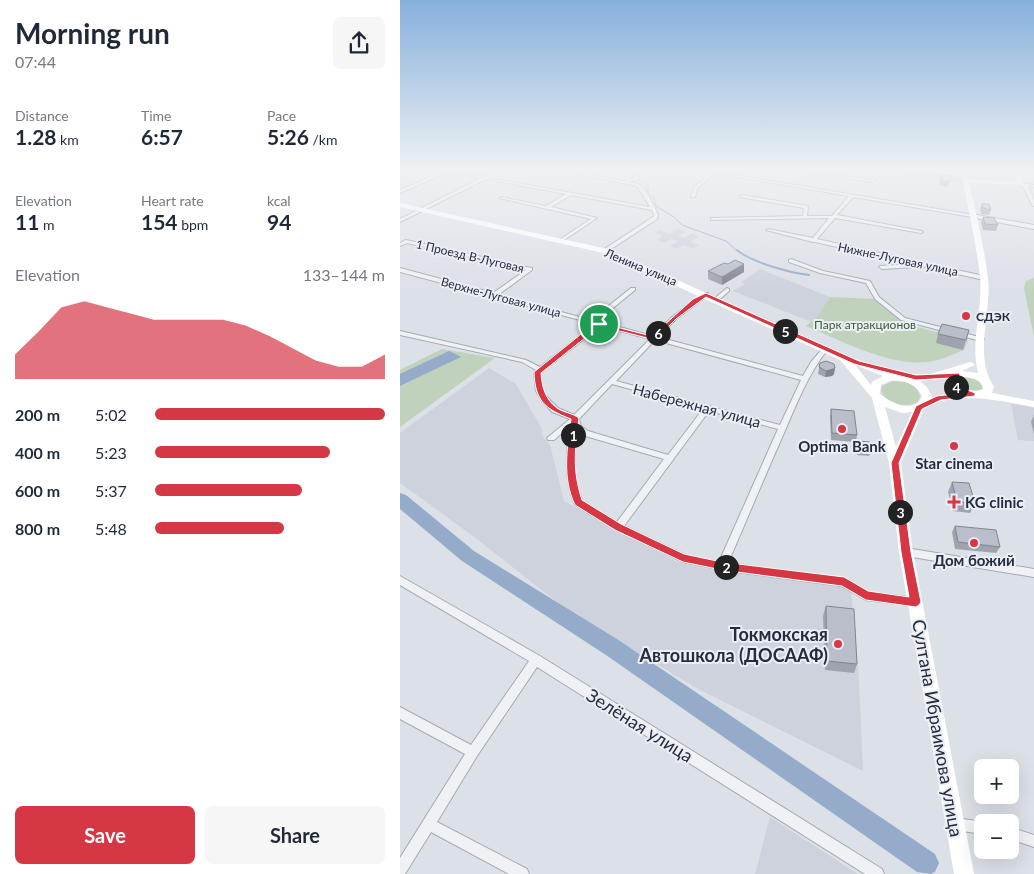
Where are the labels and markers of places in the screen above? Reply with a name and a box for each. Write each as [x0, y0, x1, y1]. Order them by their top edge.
pin [578, 303, 620, 345]
place label: СДЭК [976, 309, 1011, 324]
marker: СДЭК [960, 310, 972, 322]
pin: 5 [772, 318, 798, 344]
pin: 6 [646, 320, 670, 346]
pin: 4 [944, 374, 968, 400]
pin: 1 [560, 422, 586, 448]
marker: Optima Bank [836, 423, 848, 435]
place label: Optima Bank [798, 437, 887, 455]
marker: Star cinema [948, 440, 960, 452]
place label: Star cinema [915, 454, 993, 472]
place label: KG clinic [965, 493, 1024, 511]
marker: KG clinic [947, 495, 961, 509]
pin: 3 [888, 500, 912, 524]
marker: Дом божий [968, 537, 980, 549]
place label: Дом божий [933, 551, 1015, 569]
pin: 2 [714, 554, 738, 580]
place label: Токмокская Автошкола (ДОСААФ) [638, 623, 828, 666]
marker: Токмокская Автошкола (ДОСААФ) [832, 638, 844, 650]

